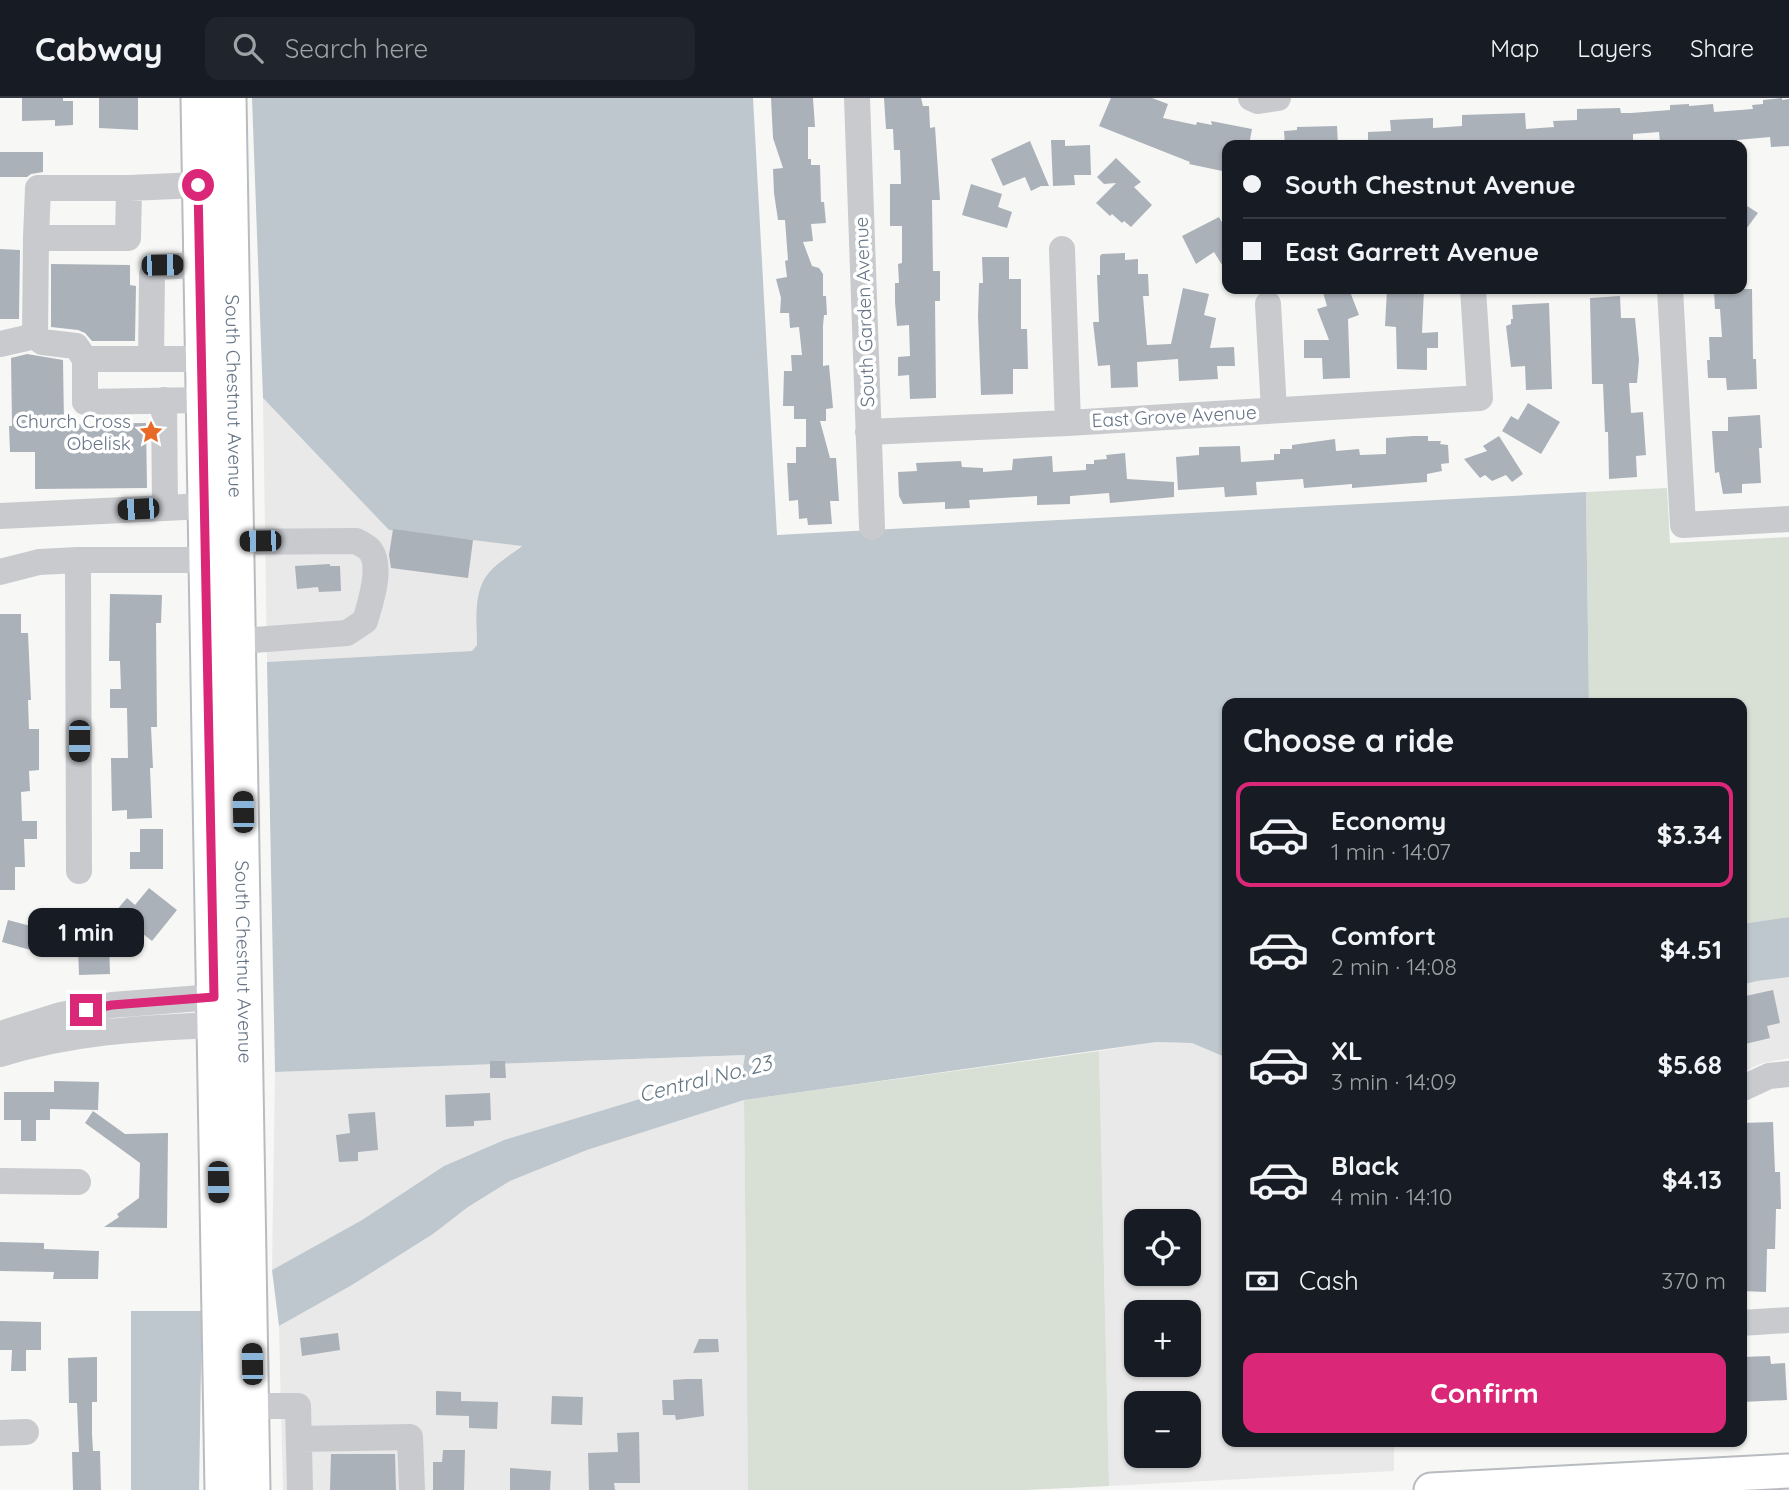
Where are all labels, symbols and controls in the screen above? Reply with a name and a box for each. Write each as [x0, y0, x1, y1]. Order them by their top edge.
search box [205, 17, 695, 80]
text: Cabway [35, 28, 163, 69]
icon: search [229, 29, 267, 67]
text: Search here [285, 32, 428, 65]
text: Map [1490, 33, 1539, 63]
text: Layers [1577, 33, 1652, 63]
text: Share [1690, 33, 1754, 63]
text: South Chestnut Avenue [1285, 168, 1576, 201]
route start [182, 169, 214, 201]
street label: South Garden Avenue [849, 216, 879, 408]
text: East Garrett Avenue [1285, 235, 1539, 268]
car [141, 254, 184, 276]
street label: South Chestnut Avenue [220, 294, 248, 498]
street label: East Grove Avenue [1091, 400, 1257, 432]
place label: Church Cross Obelisk [16, 409, 131, 455]
place icon: Church Cross Obelisk [137, 418, 165, 446]
car [117, 497, 160, 521]
car [239, 530, 282, 552]
car [69, 720, 90, 762]
text: Choose a ride [1243, 720, 1455, 760]
car [233, 791, 254, 833]
icon: car [1247, 803, 1310, 866]
text: Economy [1331, 804, 1446, 837]
text: $3.34 [1657, 818, 1722, 851]
text: 1 min · 14:07 [1331, 837, 1451, 866]
street label: South Chestnut Avenue [230, 860, 258, 1064]
callout: 1 min [28, 908, 144, 958]
text: 1 min [58, 918, 114, 947]
icon: car [1247, 918, 1310, 981]
text: Comfort [1331, 919, 1436, 952]
text: $4.51 [1660, 933, 1722, 966]
text: 2 min · 14:08 [1331, 952, 1457, 981]
route end [70, 994, 102, 1026]
icon: car [1247, 1033, 1310, 1096]
text: XL [1331, 1034, 1363, 1067]
water label: Central No. 23 [636, 1048, 776, 1107]
text: $5.68 [1657, 1048, 1722, 1081]
text: 3 min · 14:09 [1331, 1067, 1457, 1096]
icon: car [1247, 1148, 1310, 1211]
text: Black [1331, 1149, 1400, 1182]
car [208, 1161, 229, 1203]
text: $4.13 [1662, 1163, 1722, 1196]
text: 4 min · 14:10 [1331, 1182, 1452, 1211]
map controls [1124, 1209, 1201, 1468]
button: locate [1124, 1209, 1201, 1286]
icon: cash [1243, 1262, 1281, 1300]
text: Cash [1299, 1264, 1359, 1297]
text: 370 m [1661, 1266, 1726, 1295]
button: + [1124, 1300, 1201, 1377]
car [242, 1343, 263, 1385]
button: Confirm [1243, 1353, 1726, 1433]
button: − [1124, 1391, 1201, 1468]

